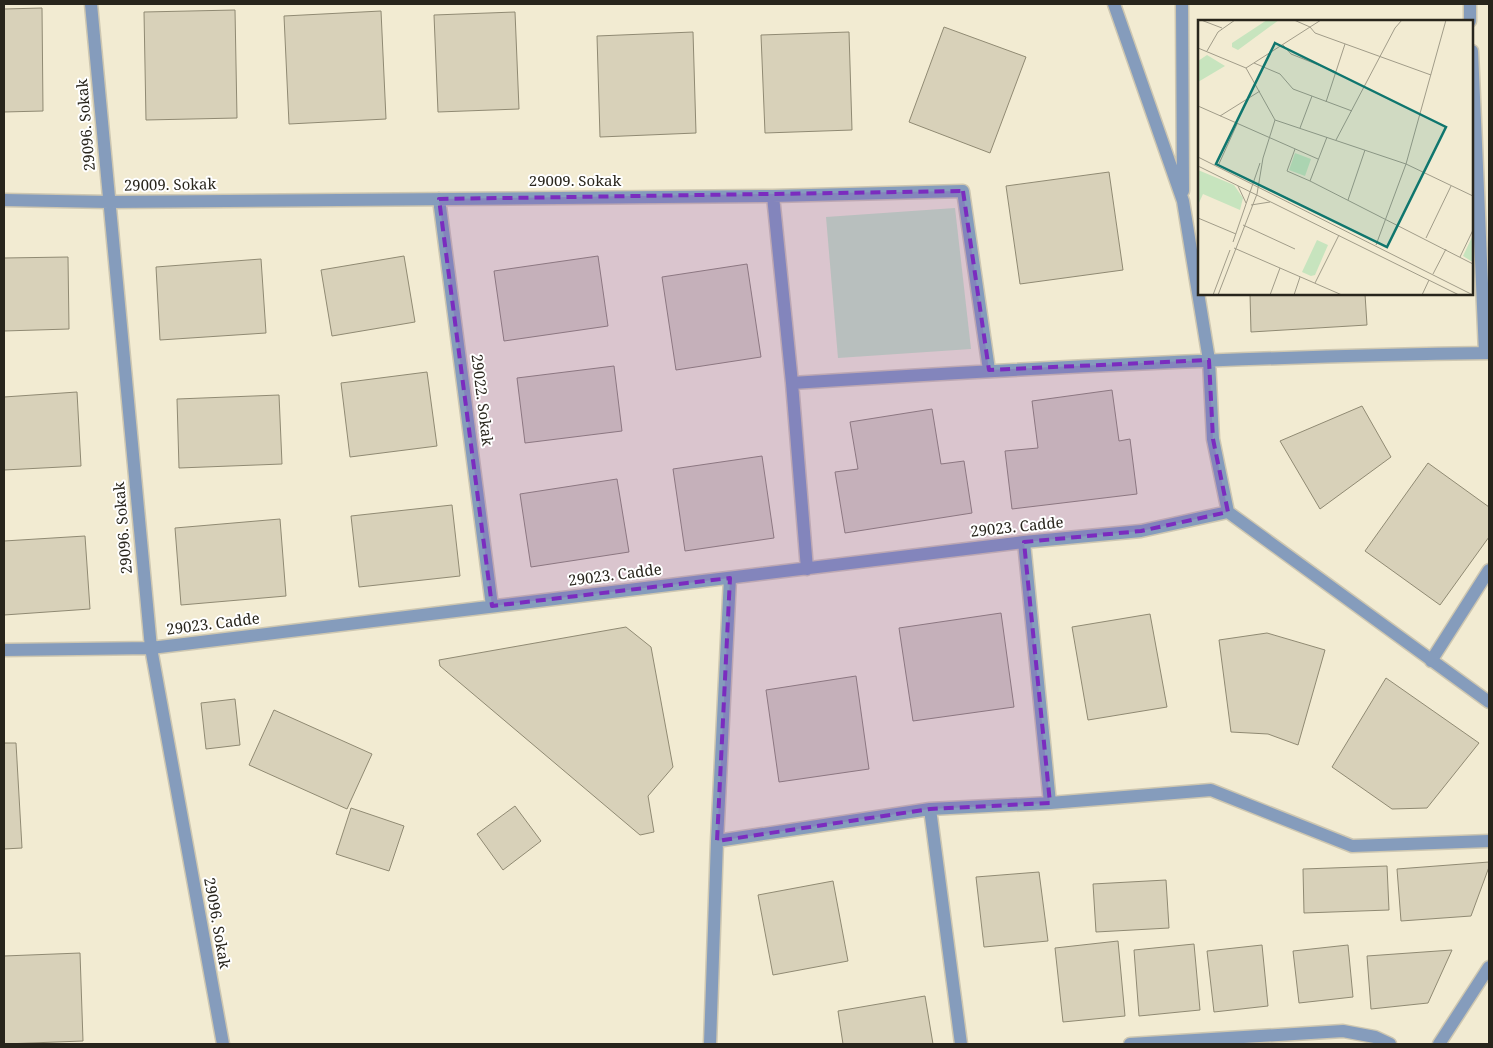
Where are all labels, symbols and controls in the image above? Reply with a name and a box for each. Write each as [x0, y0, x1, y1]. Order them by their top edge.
inset map [1198, 20, 1473, 295]
street label: 29096. Sokak [71, 78, 99, 172]
street label: 29009. Sokak [529, 170, 621, 190]
street label: 29009. Sokak [124, 173, 217, 195]
street label: 29022. Sokak [467, 353, 499, 447]
street label: 29096. Sokak [108, 481, 136, 575]
street label: 29023. Cadde [969, 511, 1065, 541]
street label: 29023. Cadde [567, 558, 663, 590]
street label: 29023. Cadde [165, 607, 261, 639]
street label: 29096. Sokak [200, 876, 236, 970]

